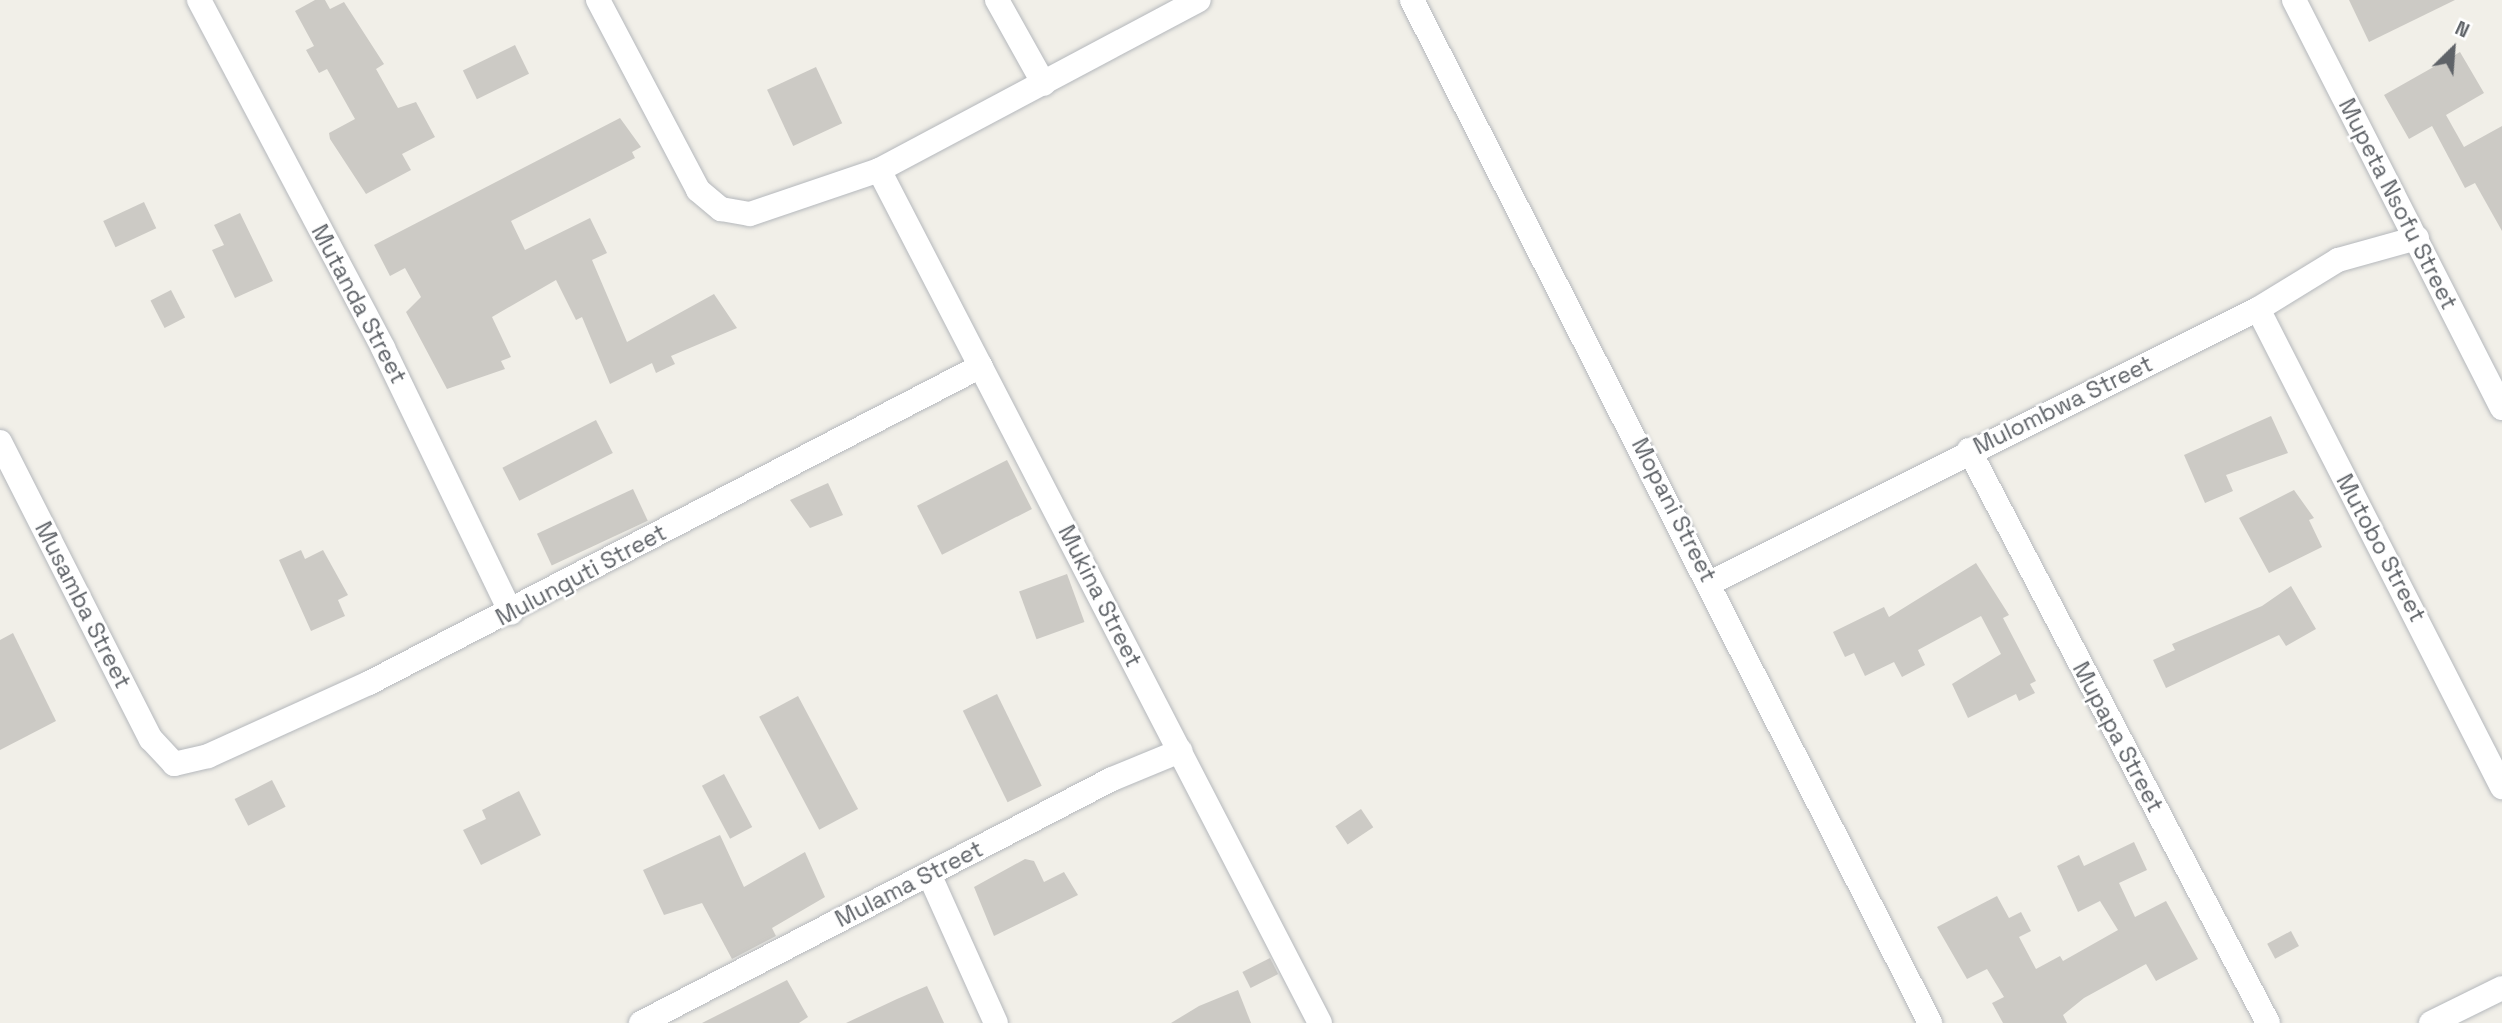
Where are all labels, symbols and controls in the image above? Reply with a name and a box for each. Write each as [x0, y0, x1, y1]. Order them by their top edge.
north arrow [2418, 14, 2488, 84]
text: N [2451, 15, 2473, 44]
street label: Mupeta Nsofu Street [2333, 94, 2463, 314]
street label: Mutanda Street [305, 220, 413, 388]
street label: Mulombwa Street [1969, 350, 2157, 460]
street label: Mopani Street [1626, 433, 1722, 587]
street label: Mutobo Street [2330, 469, 2432, 627]
street label: Musamba Street [29, 517, 137, 693]
street label: Mulunguti Street [491, 518, 671, 632]
street label: Mukina Street [1052, 520, 1148, 672]
street label: Mupapa Street [2067, 657, 2169, 817]
street label: Mulama Street [831, 835, 987, 933]

